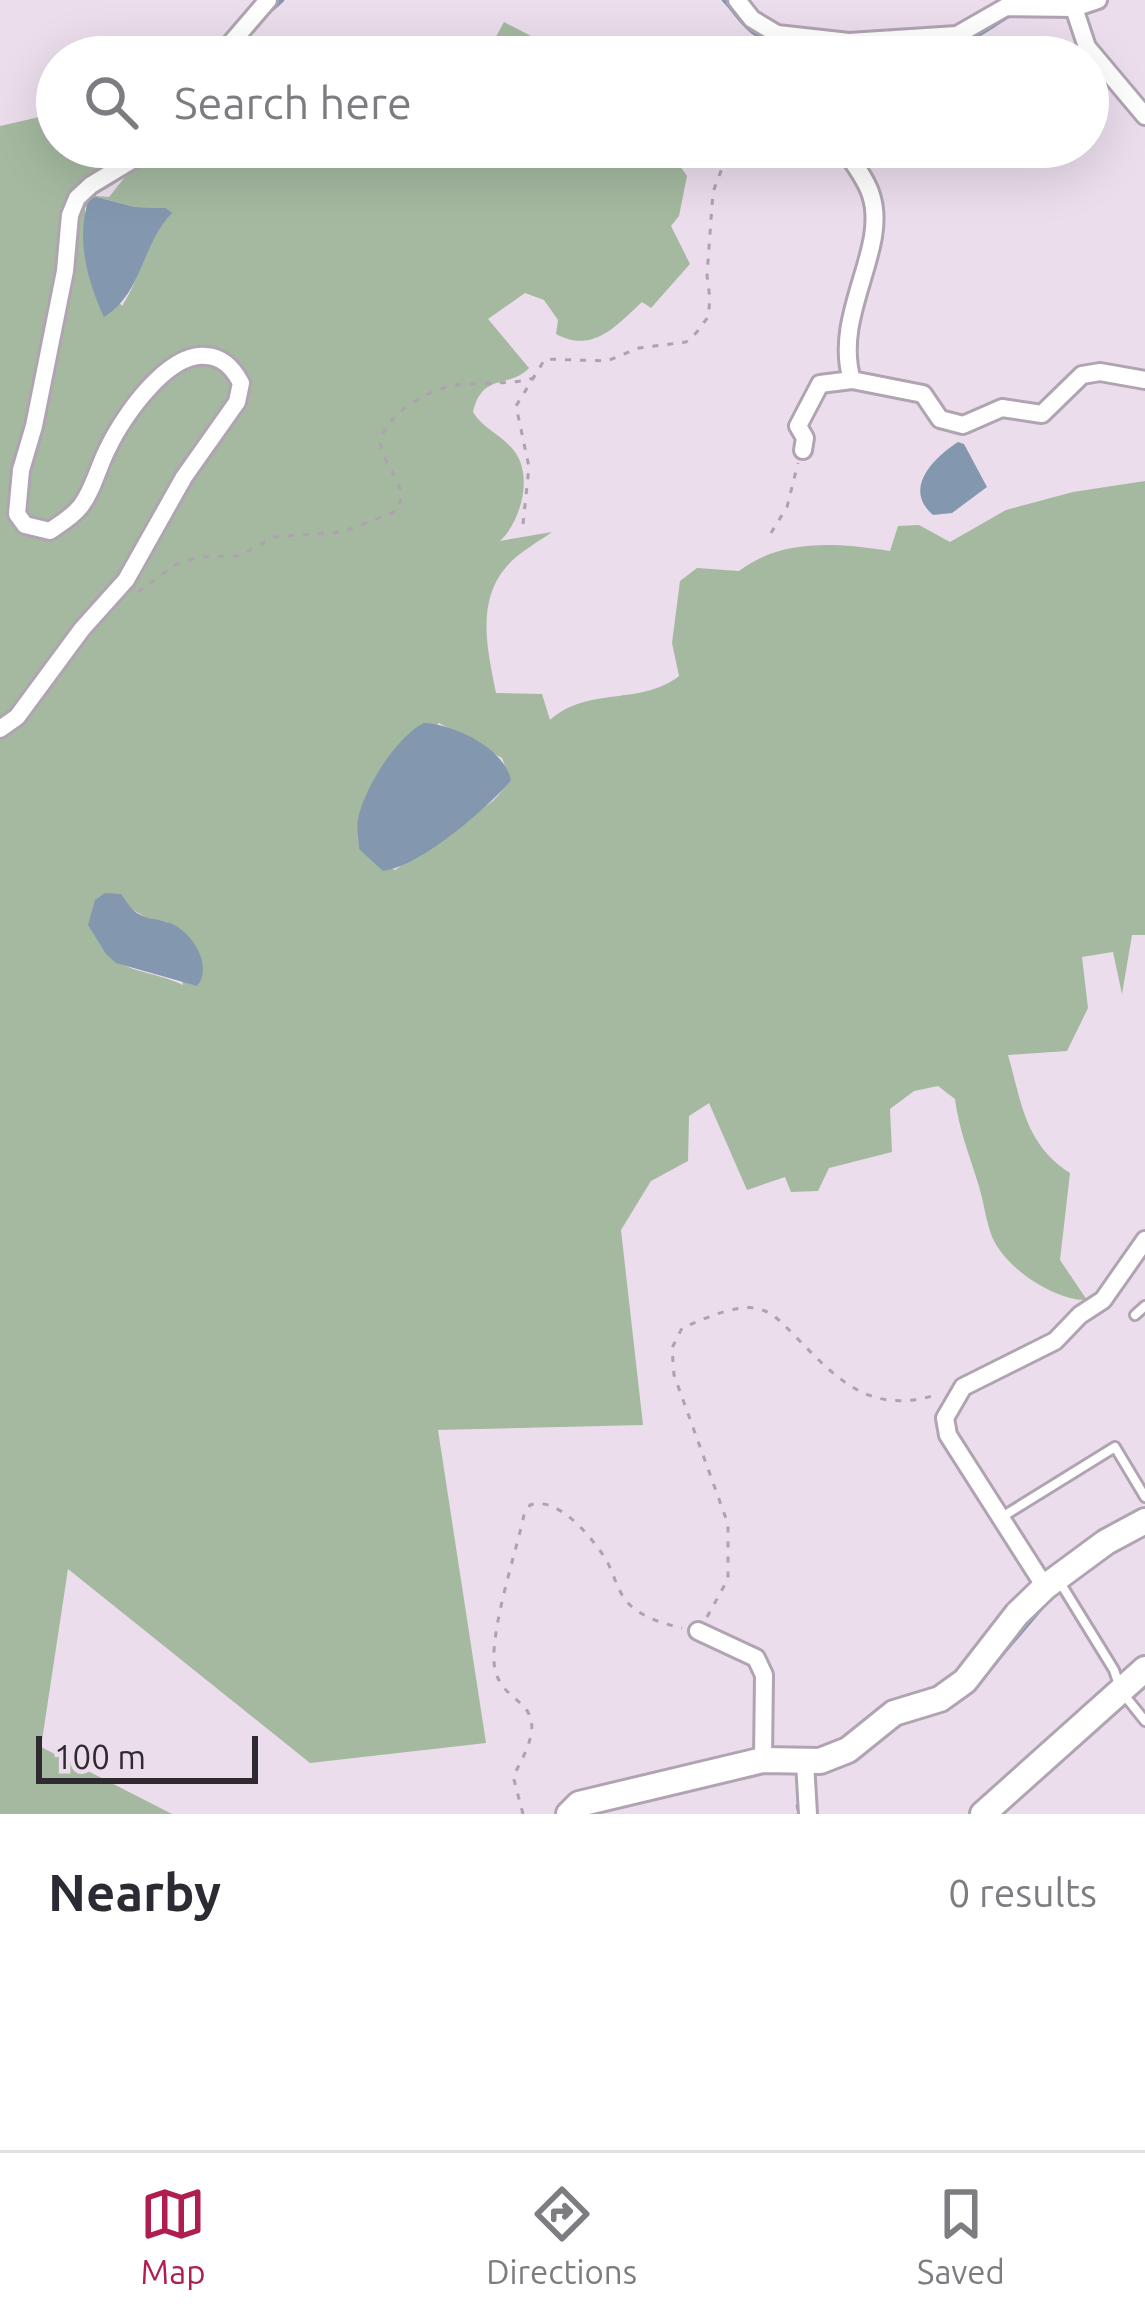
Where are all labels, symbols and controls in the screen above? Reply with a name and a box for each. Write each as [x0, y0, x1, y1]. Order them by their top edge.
search box [36, 36, 1109, 168]
icon: search [78, 69, 144, 135]
text: Search here [174, 77, 412, 128]
scale bar [36, 1730, 258, 1783]
text: 100 m [54, 1738, 146, 1775]
text: Nearby [48, 1863, 221, 1921]
text: 0 results [948, 1871, 1097, 1914]
tab: Map [140, 2181, 206, 2290]
tab: Directions [486, 2181, 637, 2290]
tab: Saved [917, 2181, 1005, 2290]

